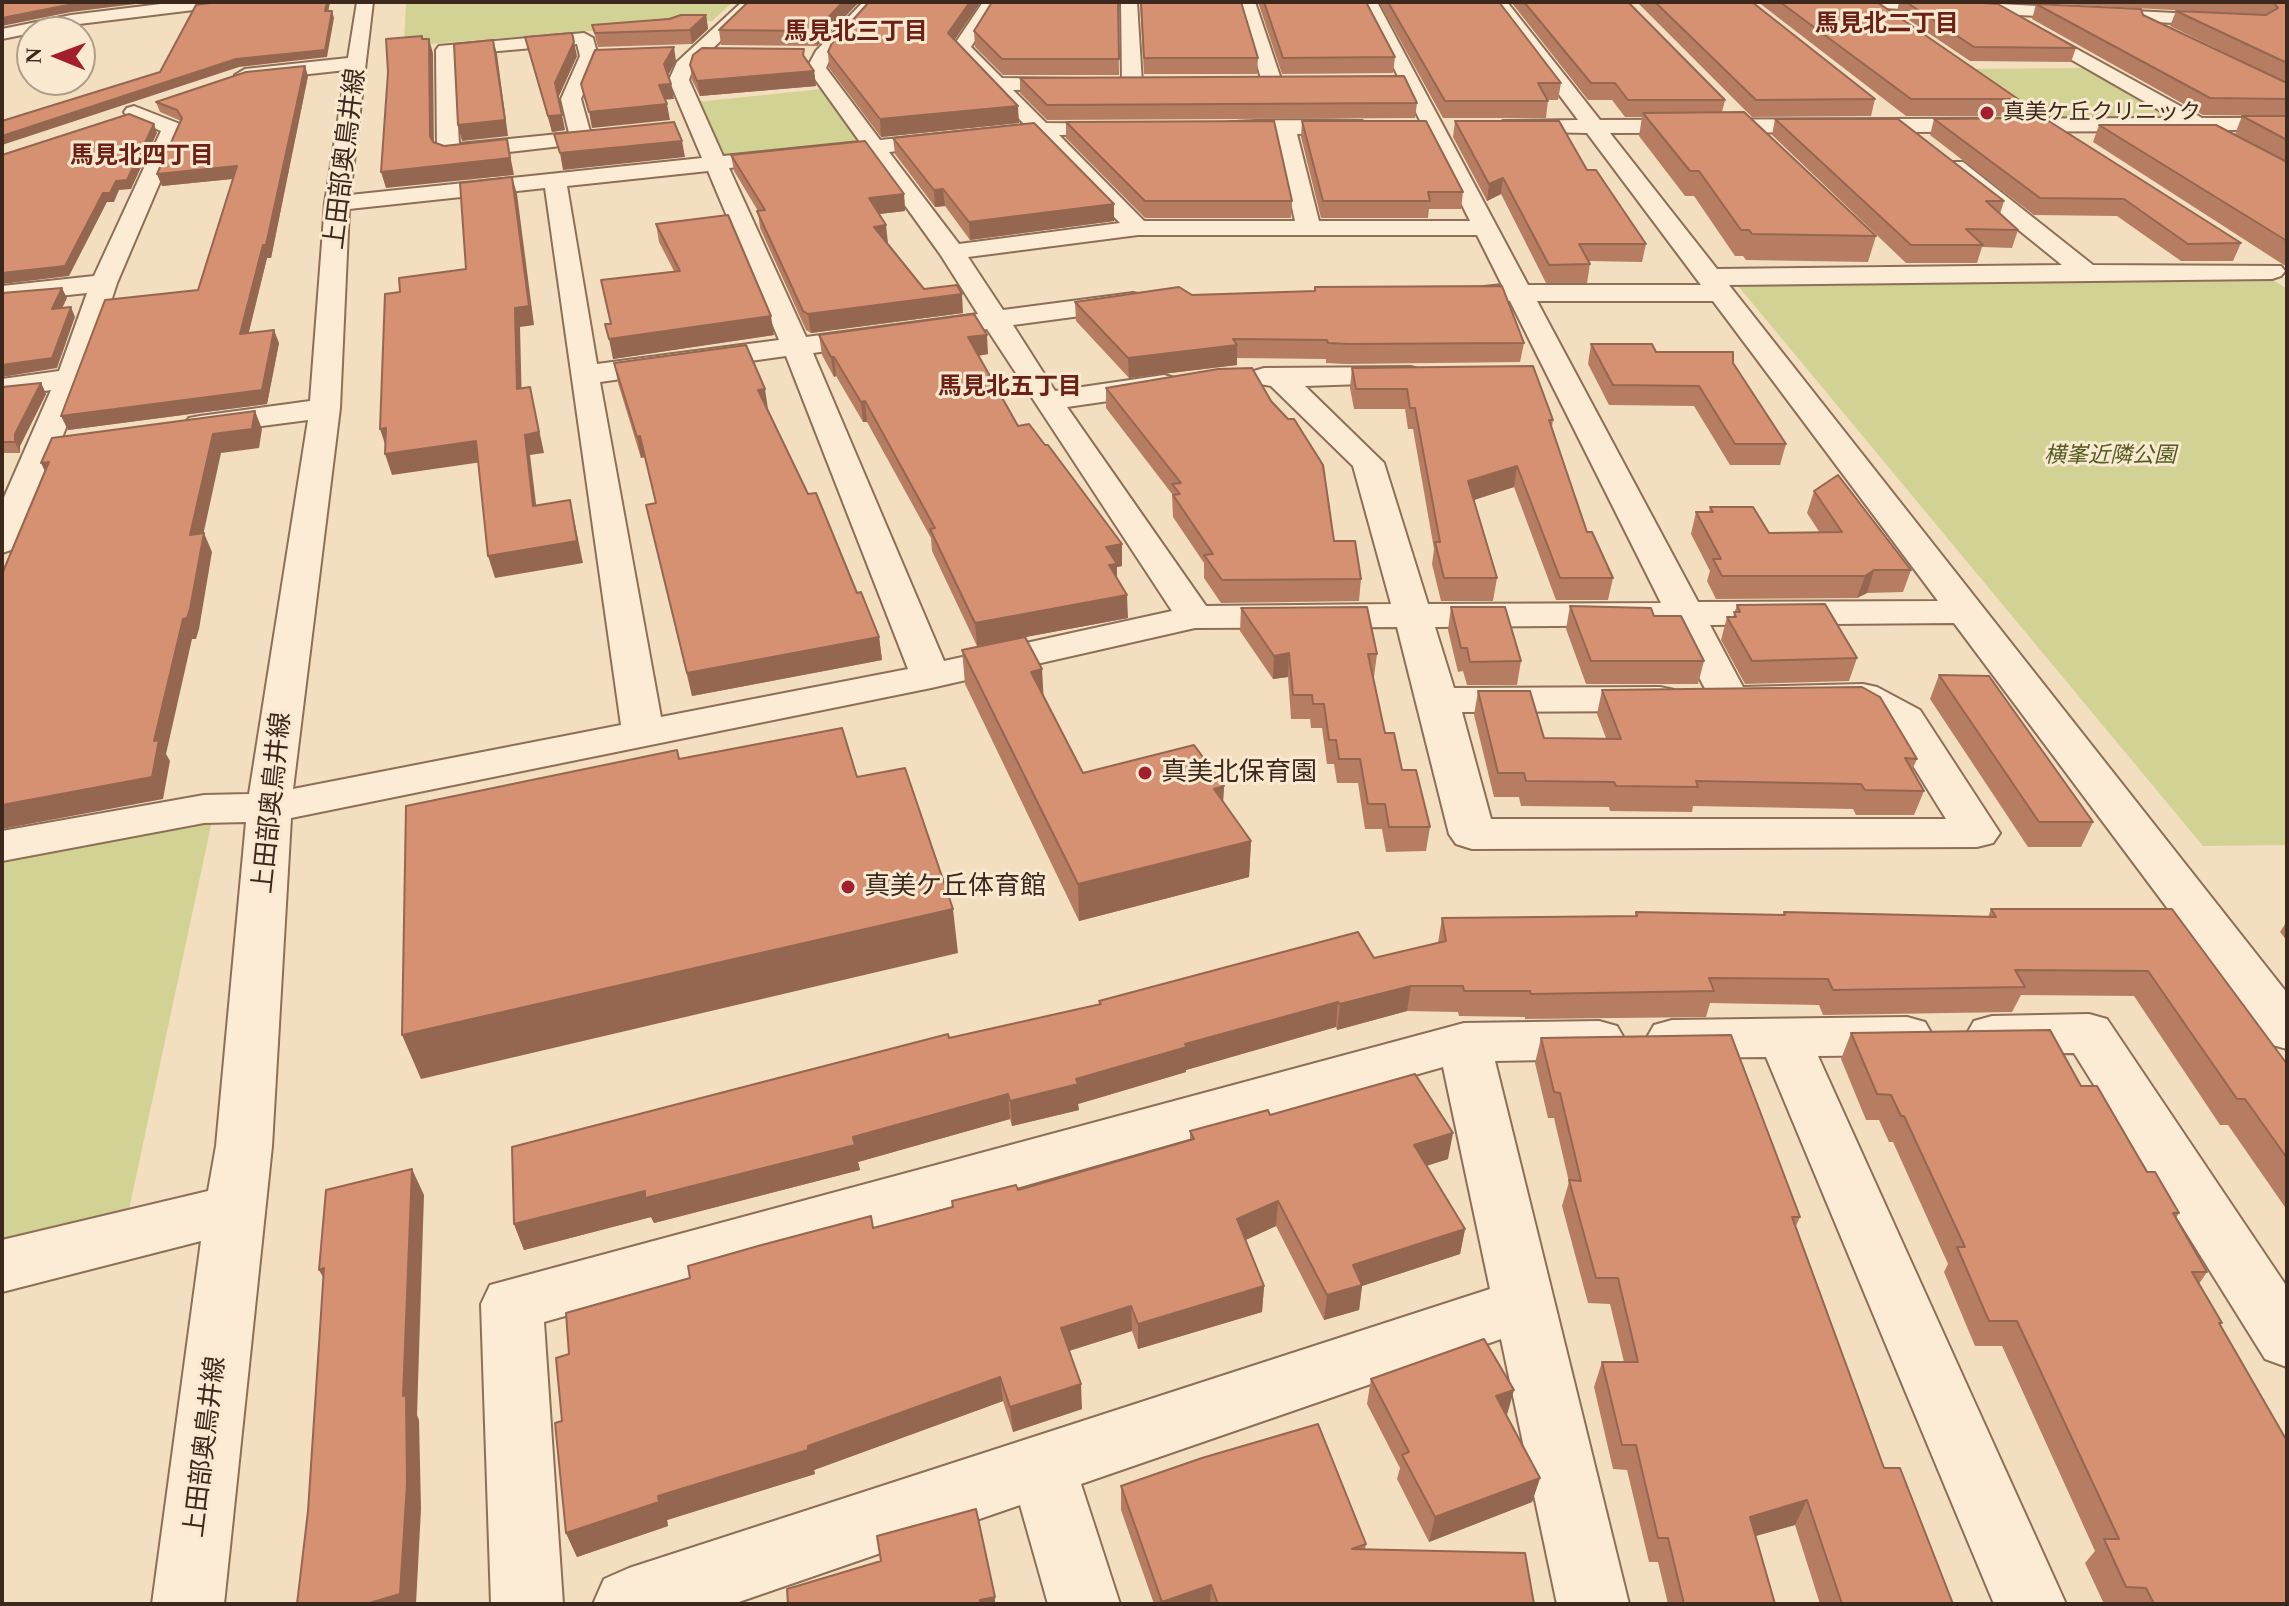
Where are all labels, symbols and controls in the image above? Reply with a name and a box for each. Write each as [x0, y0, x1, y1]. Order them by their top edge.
district label: 馬見北二丁目 [1815, 11, 1959, 39]
north arrow [16, 16, 96, 96]
district label: 馬見北三丁目 [784, 19, 928, 47]
text: N [21, 47, 46, 64]
street label: 上田部奥鳥井線 [319, 67, 373, 251]
place label: 真美ケ丘クリニック [2003, 100, 2201, 126]
marker: 真美ケ丘クリニック [1978, 104, 1996, 122]
district label: 馬見北四丁目 [70, 143, 214, 171]
district label: 馬見北五丁目 [938, 374, 1082, 402]
park label: 横峯近隣公園 [2044, 443, 2176, 469]
street label: 上田部奥鳥井線 [248, 711, 298, 895]
place label: 真美北保育園 [1161, 757, 1317, 789]
marker: 真美北保育園 [1136, 764, 1154, 782]
place label: 真美ケ丘体育館 [864, 871, 1046, 903]
marker: 真美ケ丘体育館 [839, 878, 857, 896]
street label: 上田部奥鳥井線 [179, 1355, 233, 1539]

